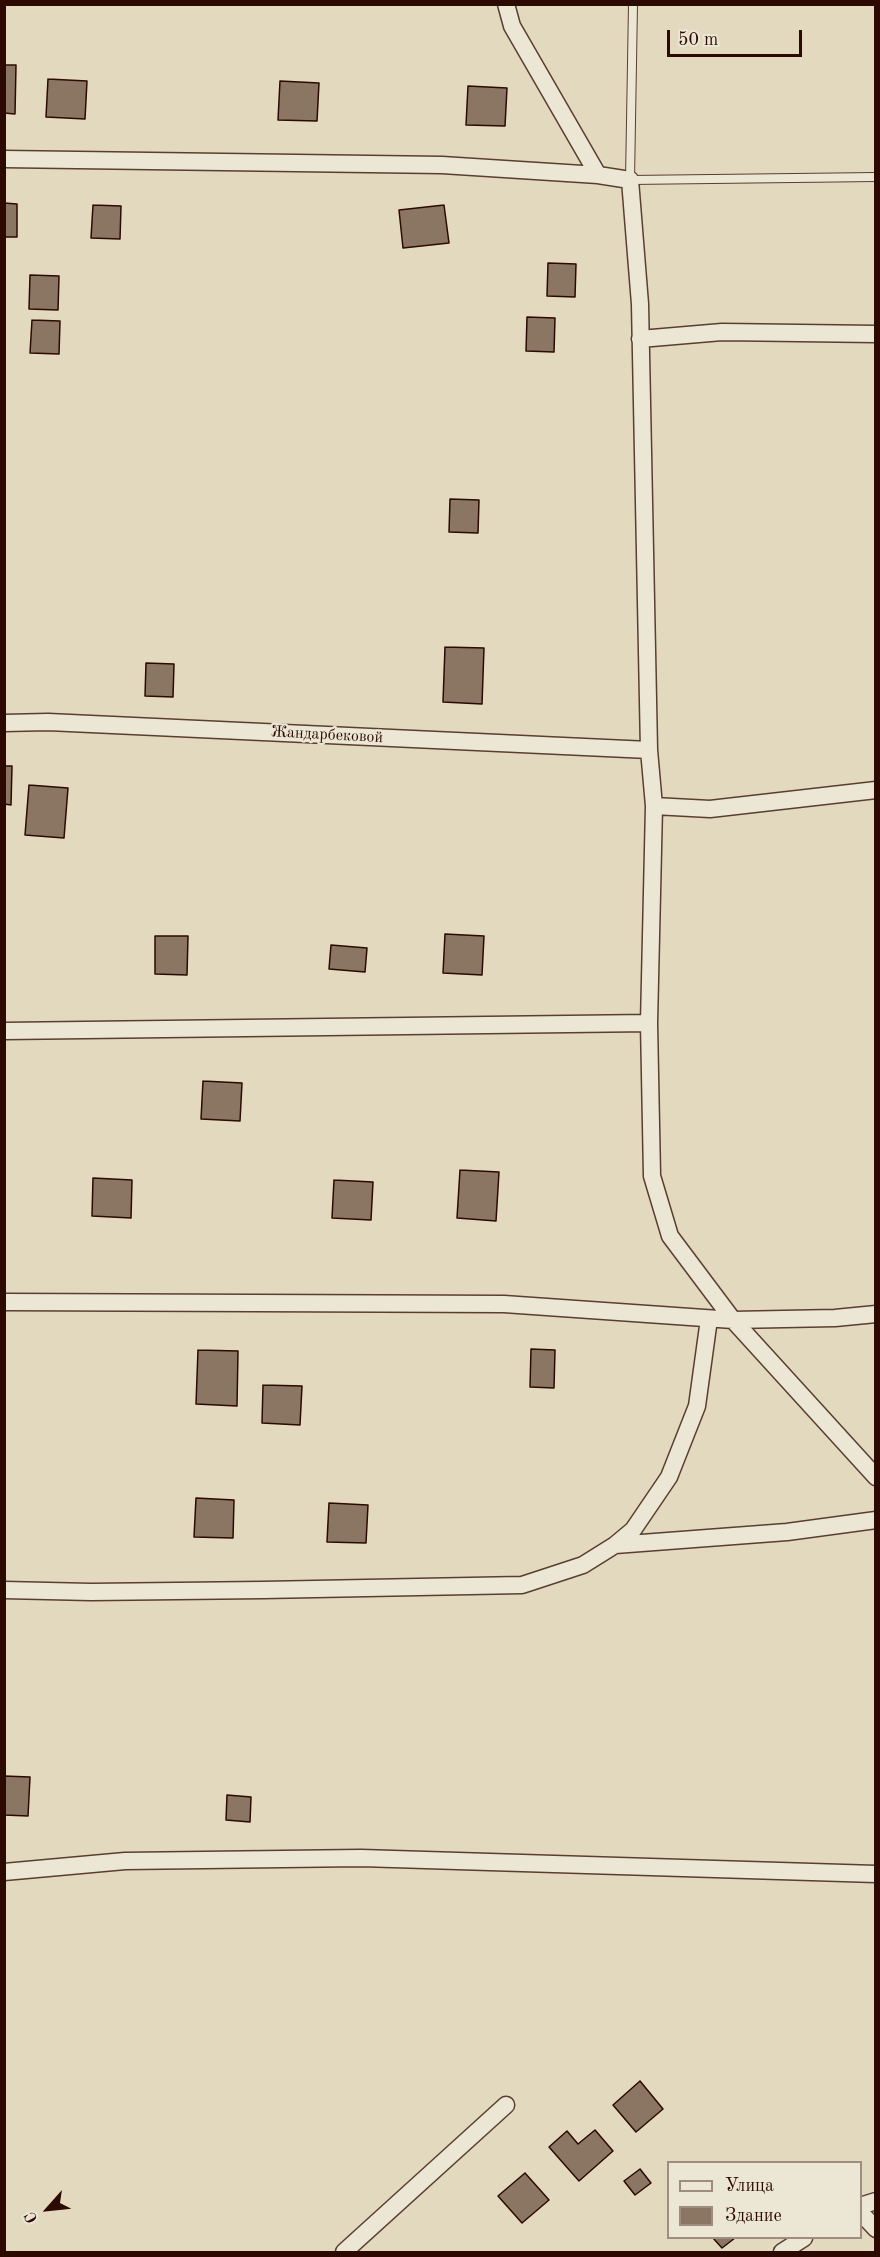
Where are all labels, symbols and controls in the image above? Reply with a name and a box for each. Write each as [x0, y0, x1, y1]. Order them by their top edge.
scale bar [670, 18, 805, 56]
text: 50 m [678, 31, 718, 49]
street label: Жандарбековой [270, 722, 384, 748]
legend [667, 2161, 862, 2239]
text: Улица [725, 2177, 774, 2195]
north arrow [18, 2179, 78, 2239]
text: Здание [725, 2207, 782, 2225]
text: С [22, 2209, 41, 2226]

